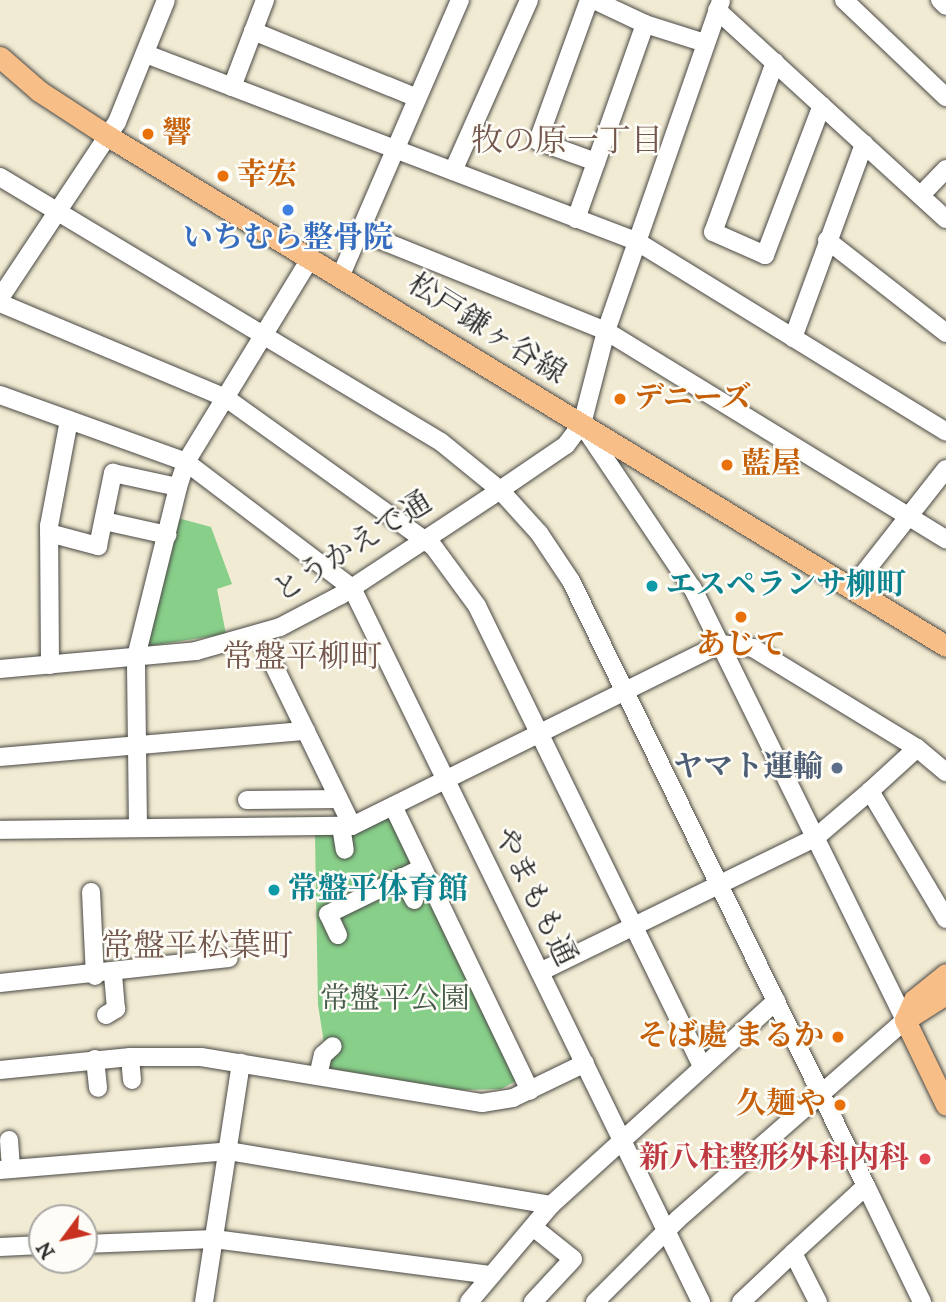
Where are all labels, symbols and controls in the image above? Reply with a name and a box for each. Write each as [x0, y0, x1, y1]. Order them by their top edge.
place label: 響 [162, 116, 192, 152]
district label: 牧の原一丁目 [471, 123, 663, 161]
marker: 響 [140, 126, 156, 142]
place label: 幸宏 [237, 158, 297, 194]
marker: 幸宏 [215, 168, 231, 184]
marker: いちむら整骨院 [280, 202, 296, 218]
place label: いちむら整骨院 [183, 221, 393, 257]
street label: 松戸鎌ヶ谷線 [400, 267, 572, 393]
place label: デニーズ [634, 381, 754, 417]
marker: デニーズ [612, 391, 628, 407]
place label: 藍屋 [741, 447, 801, 483]
marker: 藍屋 [719, 457, 735, 473]
street label: とうかえで通 [267, 485, 439, 611]
place label: エスペランサ柳町 [666, 568, 906, 604]
marker: エスペランサ柳町 [644, 578, 660, 594]
marker: あじて [733, 609, 749, 625]
place label: あじて [696, 628, 786, 664]
district label: 常盤平柳町 [222, 639, 382, 677]
place label: ヤマト運輸 [673, 750, 823, 786]
marker: ヤマト運輸 [829, 760, 845, 776]
street label: やまもも通 [485, 822, 583, 972]
place label: 常盤平体育館 [288, 872, 468, 908]
marker: 常盤平体育館 [266, 882, 282, 898]
district label: 常盤平松葉町 [101, 928, 293, 966]
park label: 常盤平公園 [320, 982, 470, 1018]
place label: そば處 まるか [638, 1019, 824, 1055]
marker: そば處 まるか [830, 1029, 846, 1045]
place label: 久麺や [736, 1087, 826, 1123]
marker: 久麺や [832, 1097, 848, 1113]
place label: 新八柱整形外科内科 [639, 1141, 909, 1177]
marker: 新八柱整形外科内科 [915, 1149, 935, 1169]
north arrow [28, 1204, 98, 1274]
text: N [33, 1237, 61, 1262]

